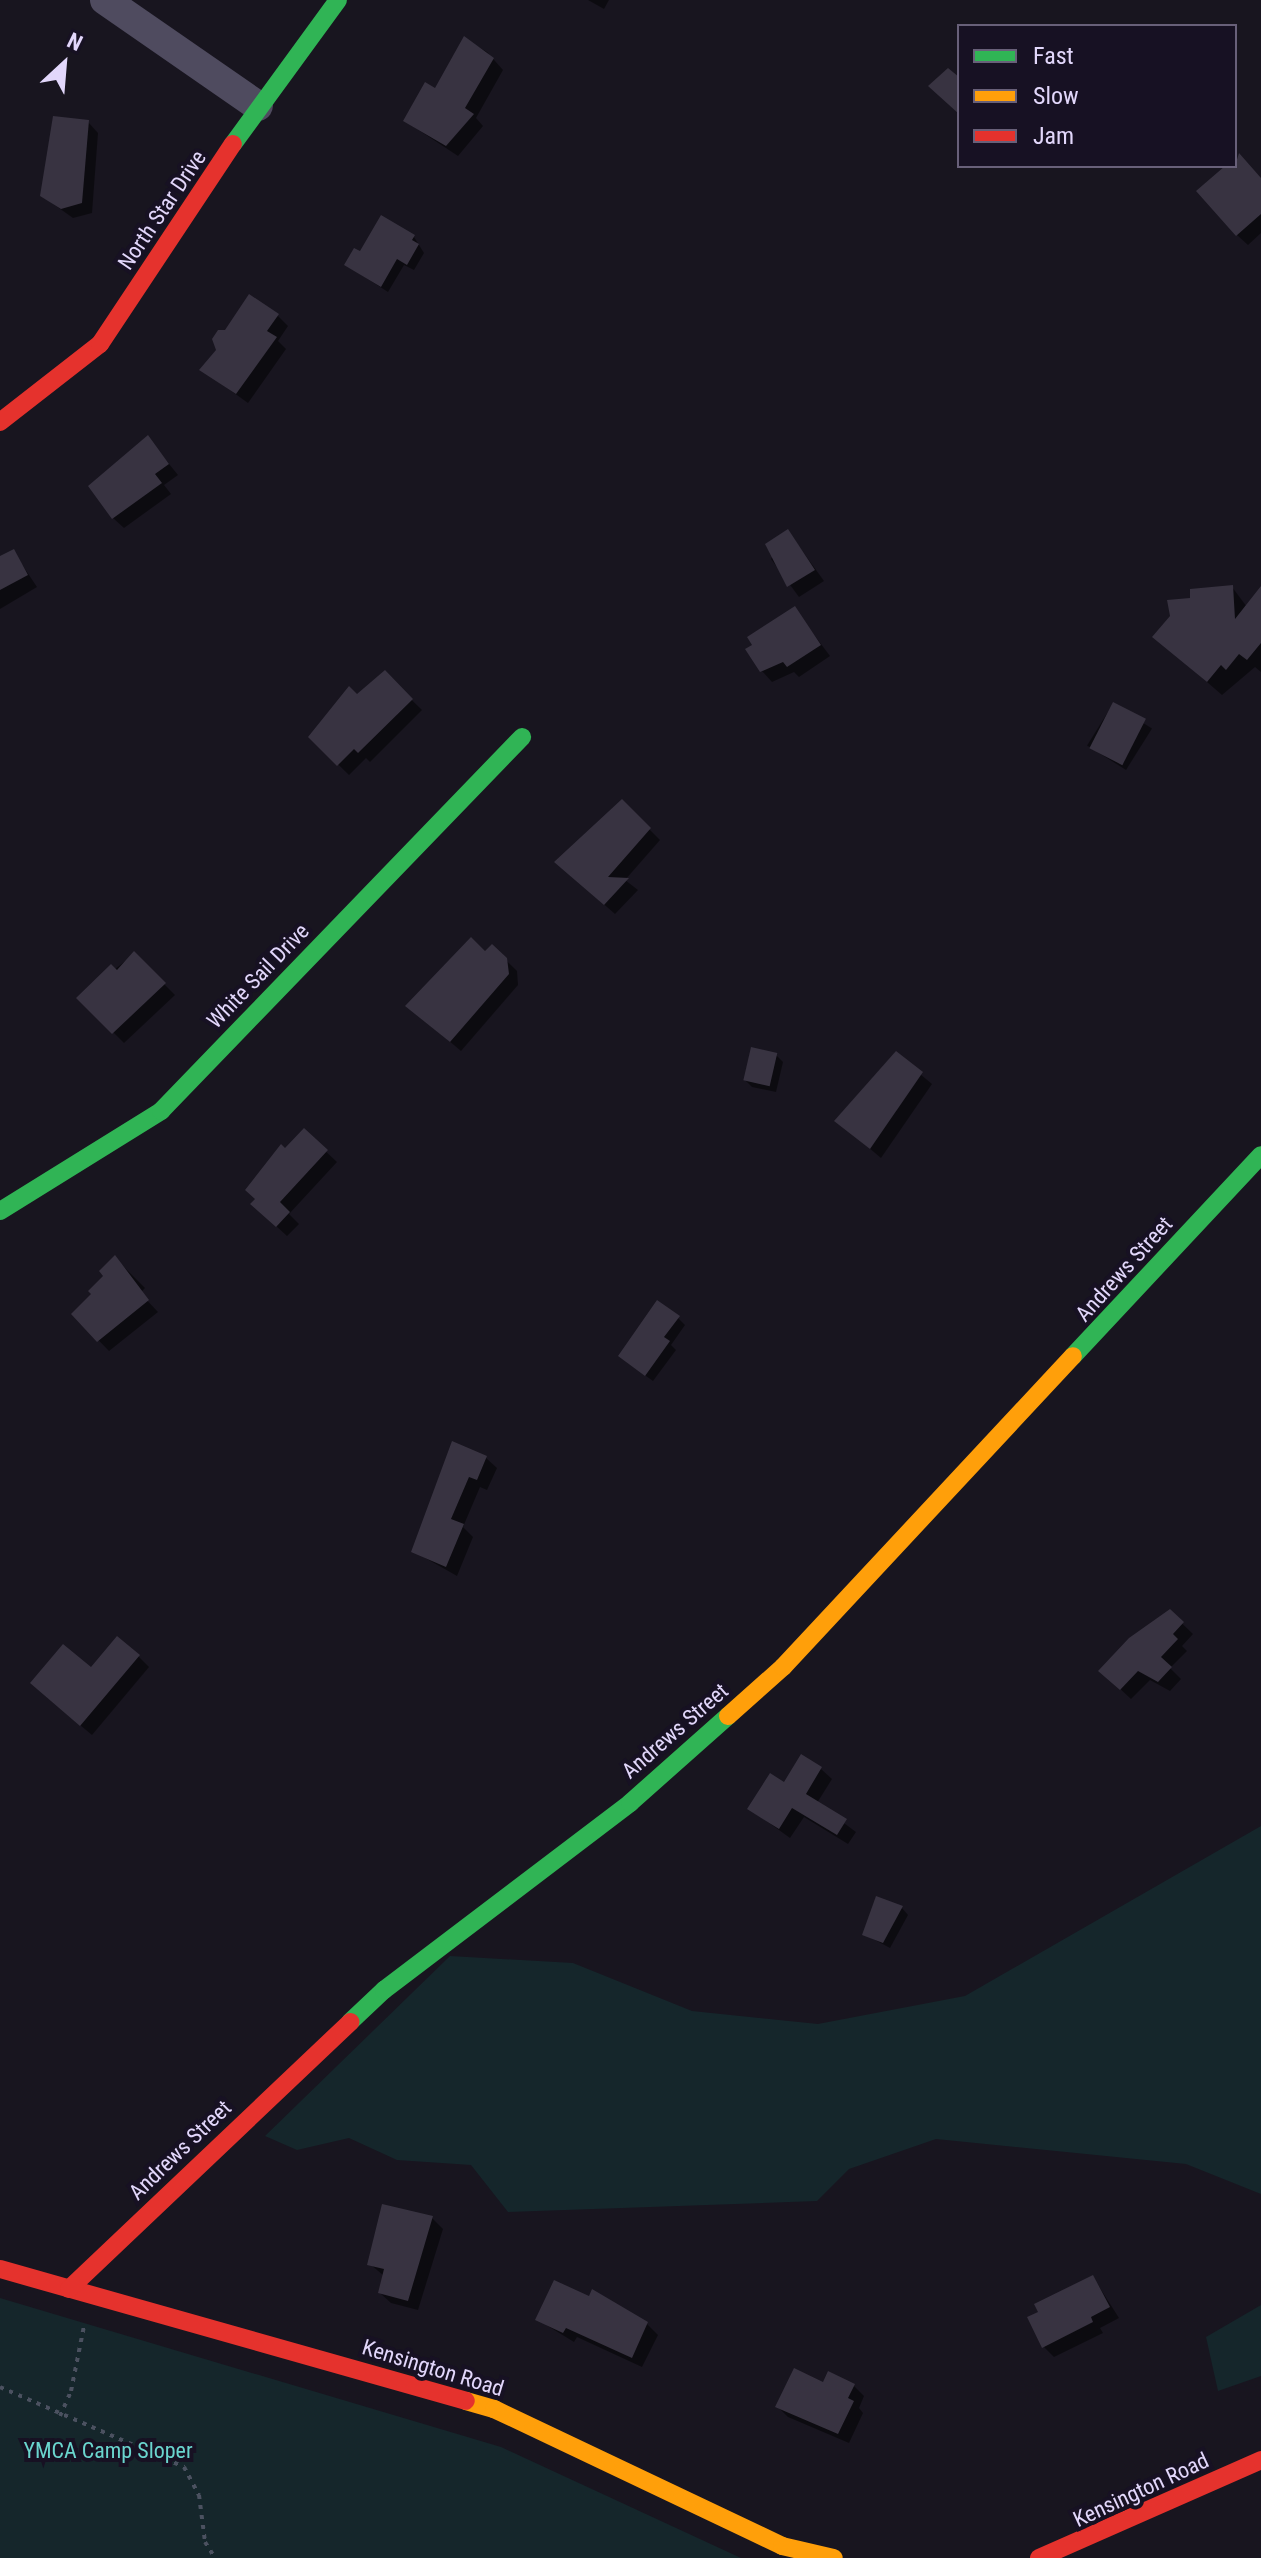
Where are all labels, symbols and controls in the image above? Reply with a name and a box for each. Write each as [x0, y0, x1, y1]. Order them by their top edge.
north arrow [24, 24, 104, 104]
legend [957, 24, 1237, 168]
text: N [63, 28, 86, 56]
text: Fast [1033, 42, 1074, 70]
text: Slow [1033, 82, 1079, 110]
text: Jam [1033, 122, 1074, 150]
street label: North Star Drive [112, 145, 212, 275]
street label: White Sail Drive [202, 918, 314, 1034]
street label: Andrews Street [1070, 1211, 1178, 1327]
street label: Andrews Street [617, 1678, 733, 1784]
street label: Andrews Street [123, 2095, 237, 2205]
street label: Kensington Road [359, 2334, 507, 2402]
park label: YMCA Camp Sloper [23, 2438, 193, 2464]
street label: Kensington Road [1069, 2447, 1213, 2533]

